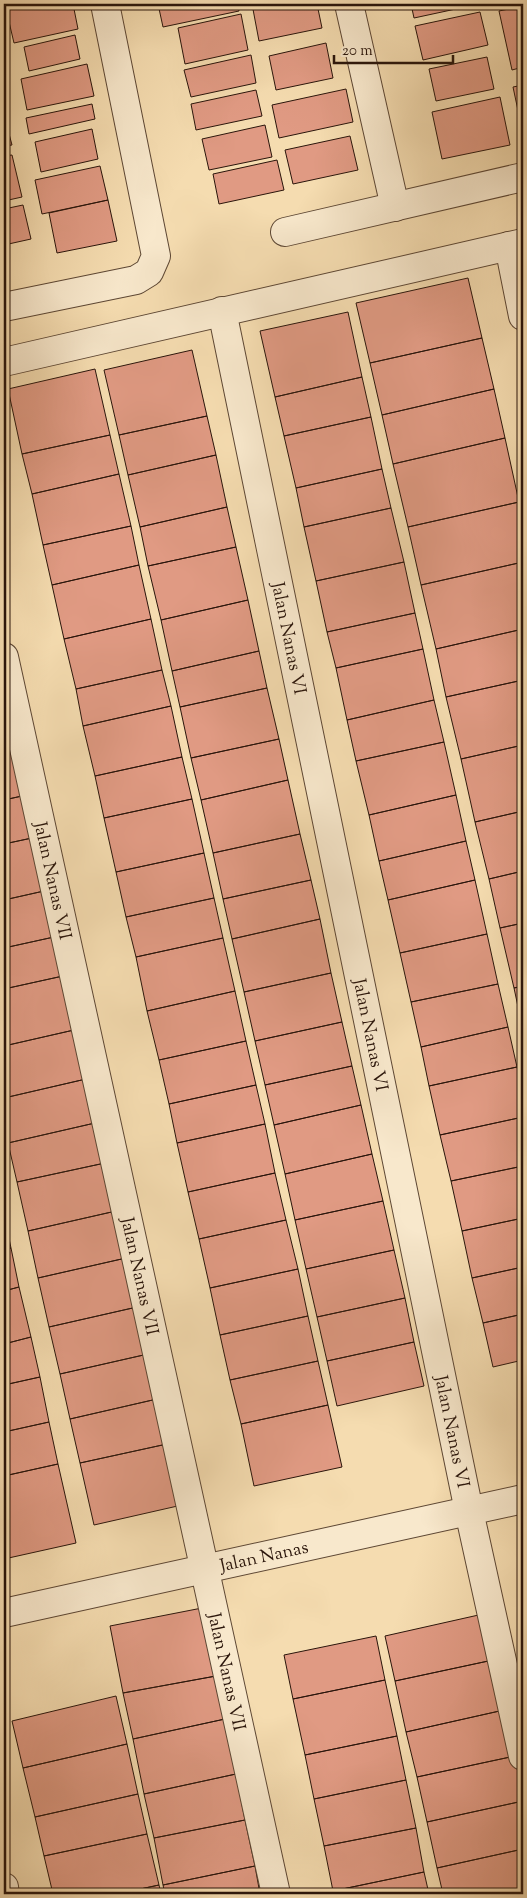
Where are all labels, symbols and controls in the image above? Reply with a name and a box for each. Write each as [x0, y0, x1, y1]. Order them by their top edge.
scale bar [334, 32, 453, 64]
text: 20 m [342, 41, 373, 62]
street label: Jalan Nanas VI [263, 579, 312, 697]
street label: Jalan Nanas VII [25, 819, 77, 943]
street label: Jalan Nanas VI [345, 976, 393, 1094]
street label: Jalan Nanas VII [112, 1214, 164, 1338]
street label: Jalan Nanas VI [426, 1372, 475, 1491]
street label: Jalan Nanas [217, 1536, 311, 1580]
street label: Jalan Nanas VII [199, 1610, 251, 1734]

